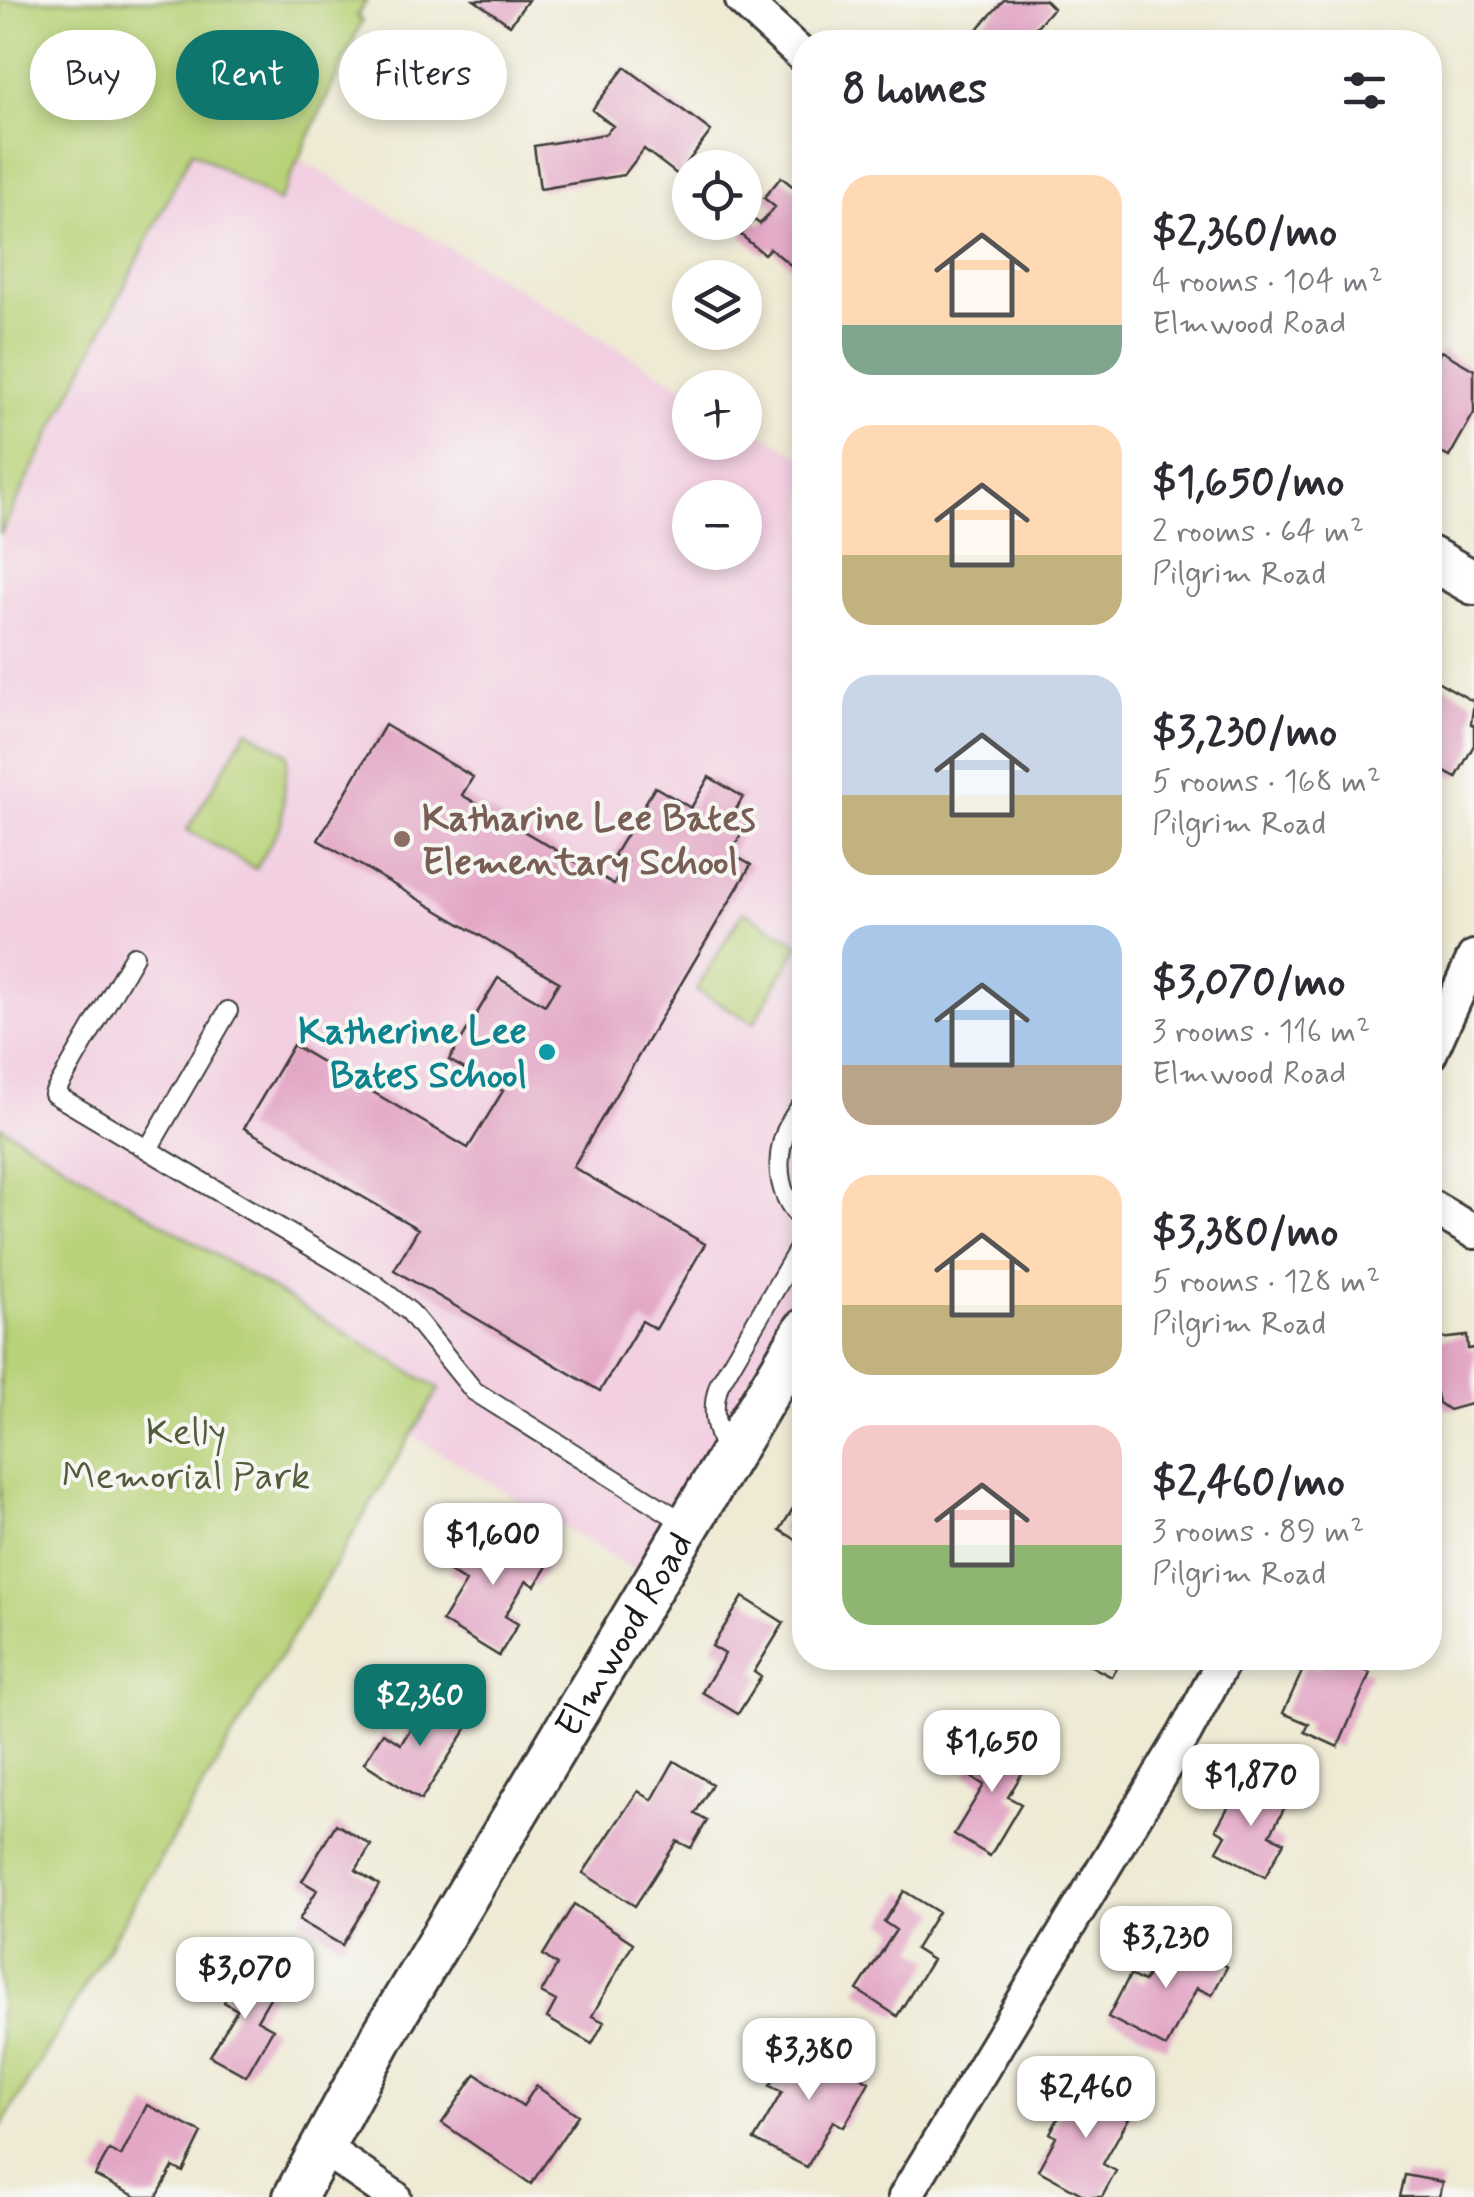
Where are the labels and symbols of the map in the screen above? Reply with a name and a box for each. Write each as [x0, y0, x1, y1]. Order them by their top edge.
place label: Katharine Lee Bates Elementary School [422, 795, 756, 888]
marker: Katharine Lee Bates Elementary School [391, 828, 413, 850]
place label: Katherine Lee Bates School [298, 1008, 527, 1101]
marker: Katherine Lee Bates School [536, 1041, 558, 1063]
park label: Kelly Memorial Park [62, 1409, 310, 1502]
pin: $1,600 [412, 1503, 574, 1588]
street label: Elmwood Road [545, 1523, 706, 1747]
pin: $2,360 [339, 1664, 501, 1749]
pin: $1,650 [911, 1710, 1073, 1795]
pin: $1,870 [1170, 1744, 1332, 1829]
pin: $3,230 [1085, 1906, 1247, 1991]
pin: $3,070 [164, 1937, 326, 2022]
pin: $3,380 [728, 2018, 890, 2103]
pin: $2,460 [1005, 2056, 1167, 2141]

